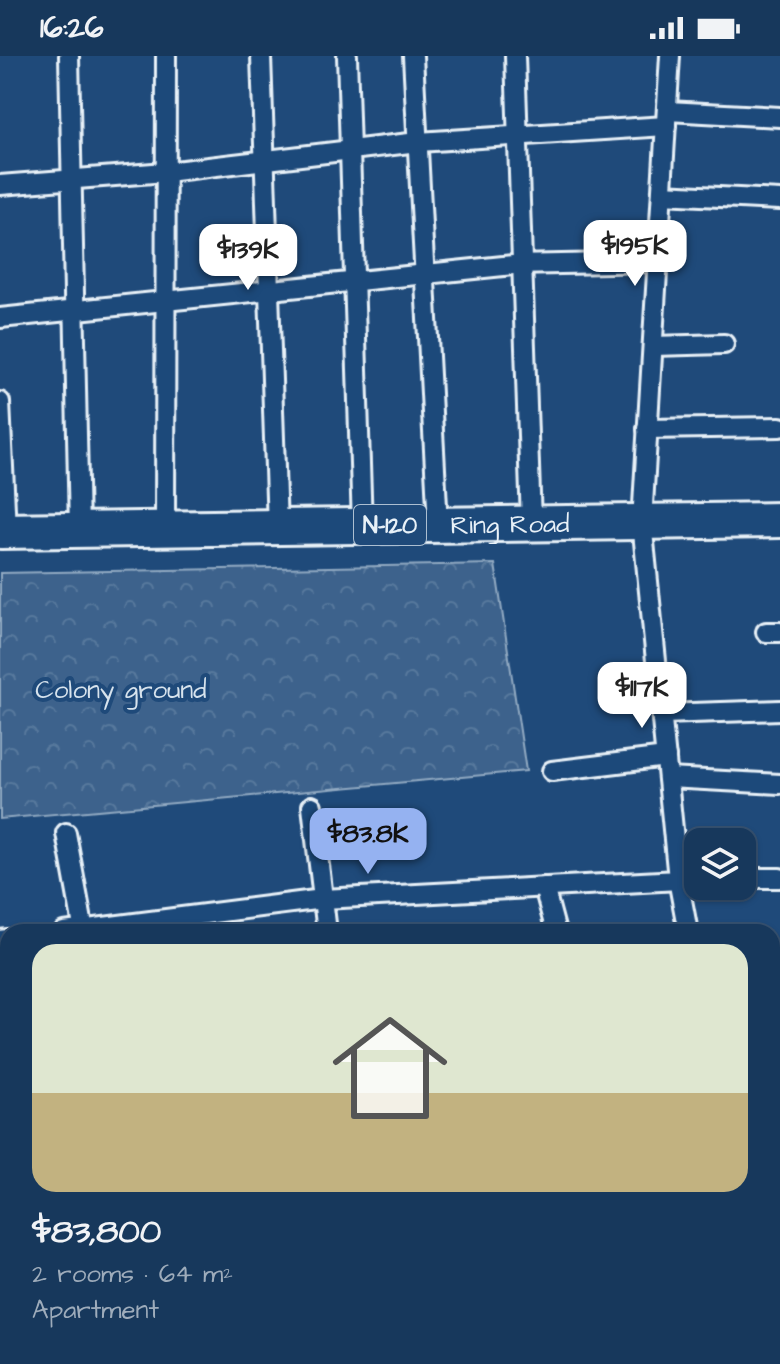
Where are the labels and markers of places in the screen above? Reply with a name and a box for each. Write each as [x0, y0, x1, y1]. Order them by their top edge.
pin: $195K [579, 220, 691, 288]
pin: $139K [192, 224, 304, 292]
pin: $117K [586, 662, 698, 730]
pin: $83.8K [303, 808, 433, 876]

